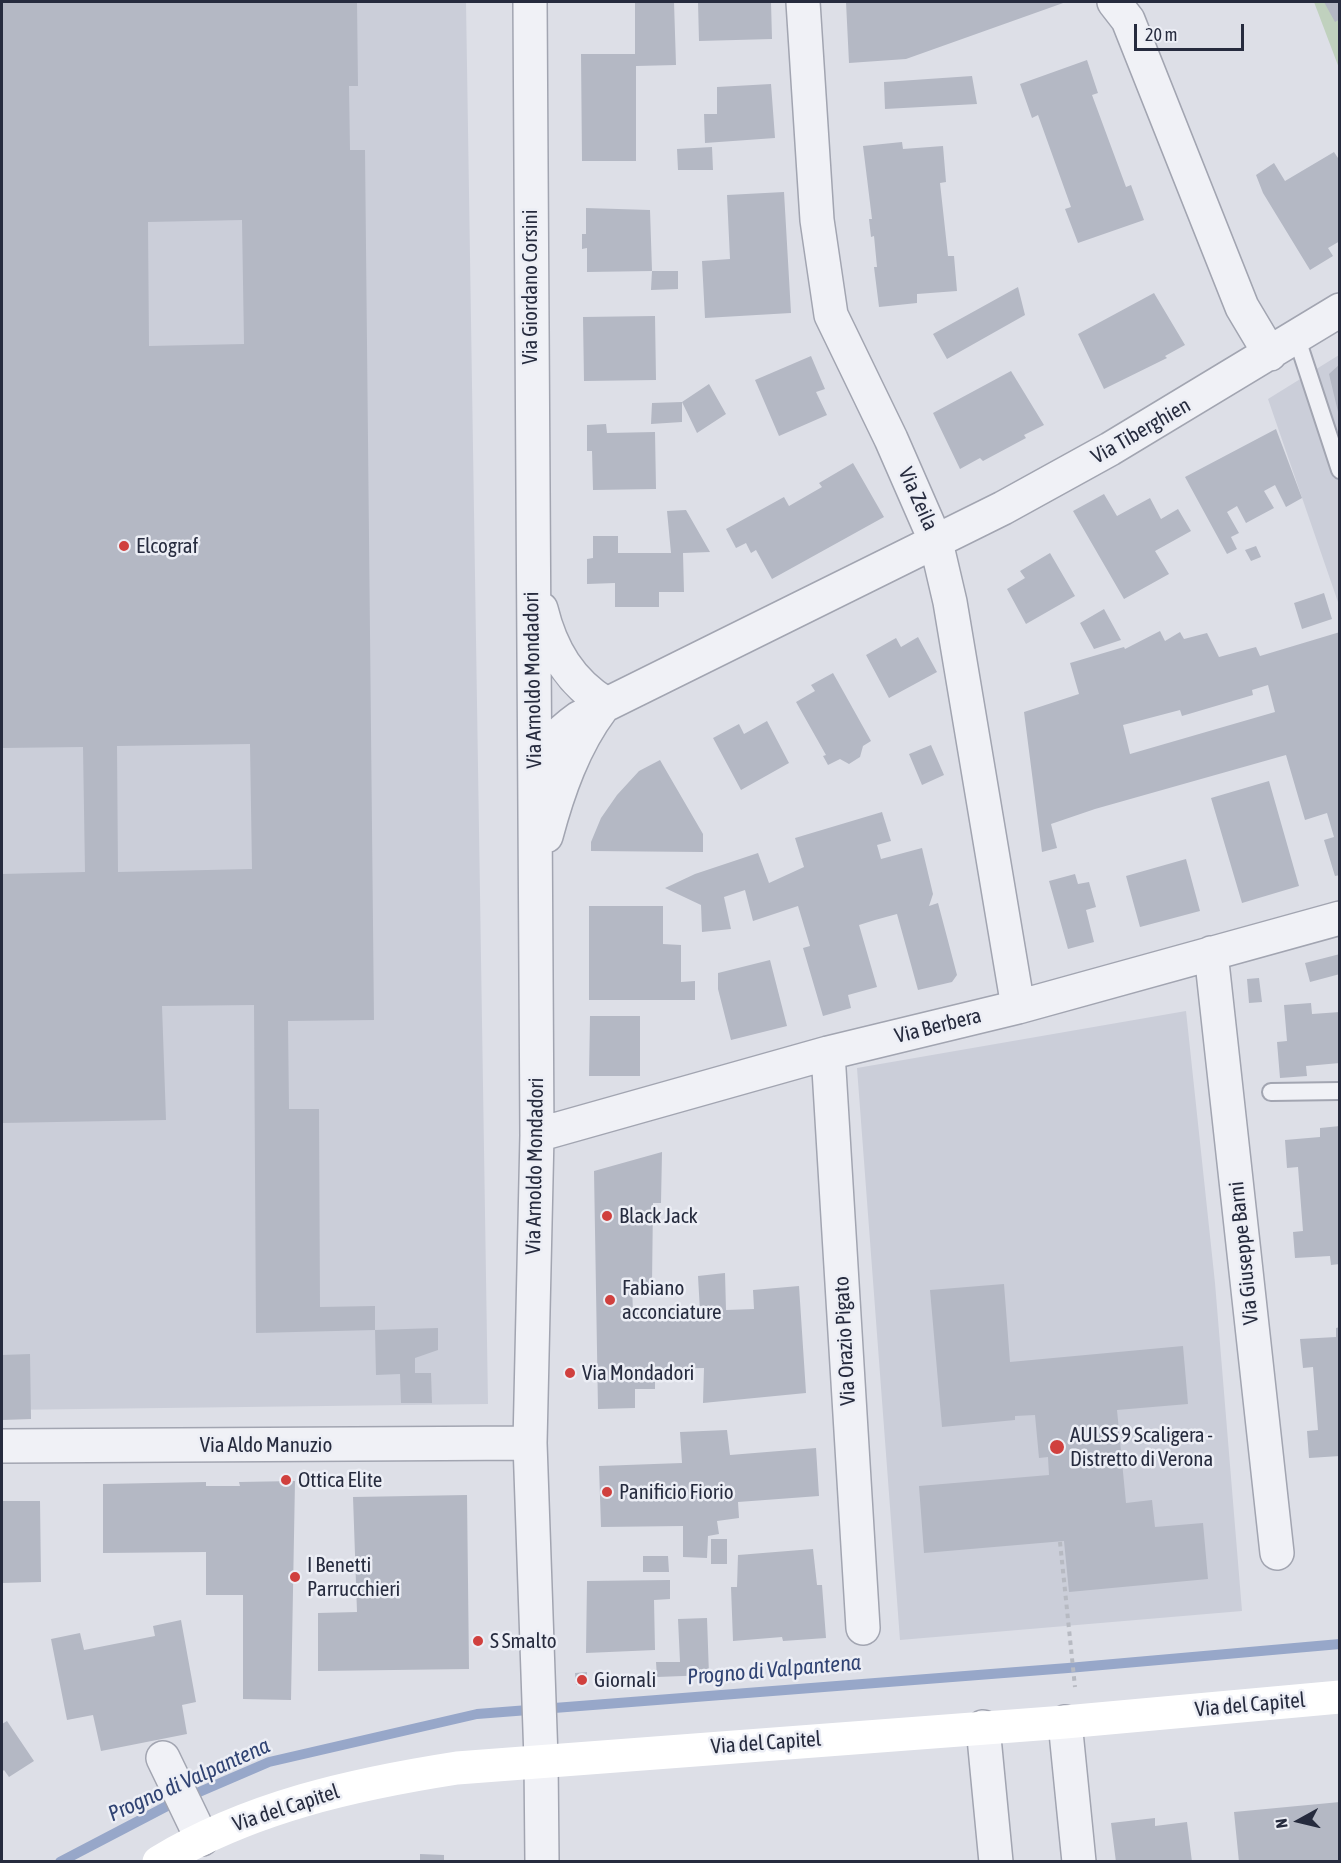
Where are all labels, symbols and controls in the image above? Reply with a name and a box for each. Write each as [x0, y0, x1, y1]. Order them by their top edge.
scale bar [1137, 12, 1246, 50]
text: 20 m [1145, 24, 1177, 45]
street label: Via Giordano Corsini [517, 209, 543, 365]
street label: Via Tiberghien [1087, 393, 1195, 469]
street label: Via Zeila [893, 463, 943, 535]
place label: Elcograf [136, 533, 198, 559]
marker: Elcograf [117, 539, 131, 553]
street label: Via Arnoldo Mondadori [519, 591, 547, 769]
street label: Via Berbera [892, 1003, 984, 1049]
street label: Via Arnoldo Mondadori [521, 1077, 549, 1255]
street label: Via Giuseppe Barni [1224, 1180, 1264, 1326]
place label: Black Jack [619, 1203, 698, 1229]
marker: Black Jack [600, 1209, 614, 1223]
place label: Fabiano acconciature [622, 1275, 722, 1325]
street label: Via Orazio Pigato [829, 1276, 861, 1406]
marker: Fabiano acconciature [603, 1293, 617, 1307]
place label: Via Mondadori [582, 1360, 694, 1386]
marker: Via Mondadori [563, 1366, 577, 1380]
place label: AULSS 9 Scaligera - Distretto di Verona [1070, 1422, 1213, 1472]
street label: Via Aldo Manuzio [200, 1432, 332, 1458]
marker: AULSS 9 Scaligera - Distretto di Verona [1048, 1438, 1066, 1456]
place label: Ottica Elite [298, 1467, 382, 1493]
marker: Ottica Elite [279, 1473, 293, 1487]
place label: Panificio Fiorio [619, 1479, 734, 1505]
marker: Panificio Fiorio [600, 1485, 614, 1499]
place label: I Benetti Parrucchieri [307, 1552, 400, 1602]
marker: I Benetti Parrucchieri [288, 1570, 302, 1584]
place label: S Smalto [490, 1628, 557, 1654]
marker: S Smalto [471, 1634, 485, 1648]
water label: Progno di Valpantena [686, 1649, 862, 1691]
place label: Giornali [594, 1667, 656, 1693]
marker: Giornali [575, 1673, 589, 1687]
street label: Via del Capitel [1194, 1688, 1306, 1722]
street label: Via del Capitel [710, 1727, 822, 1759]
water label: Progno di Valpantena [104, 1732, 274, 1828]
street label: Via del Capitel [229, 1779, 343, 1837]
north arrow [1269, 1791, 1329, 1851]
text: N [1272, 1818, 1291, 1829]

